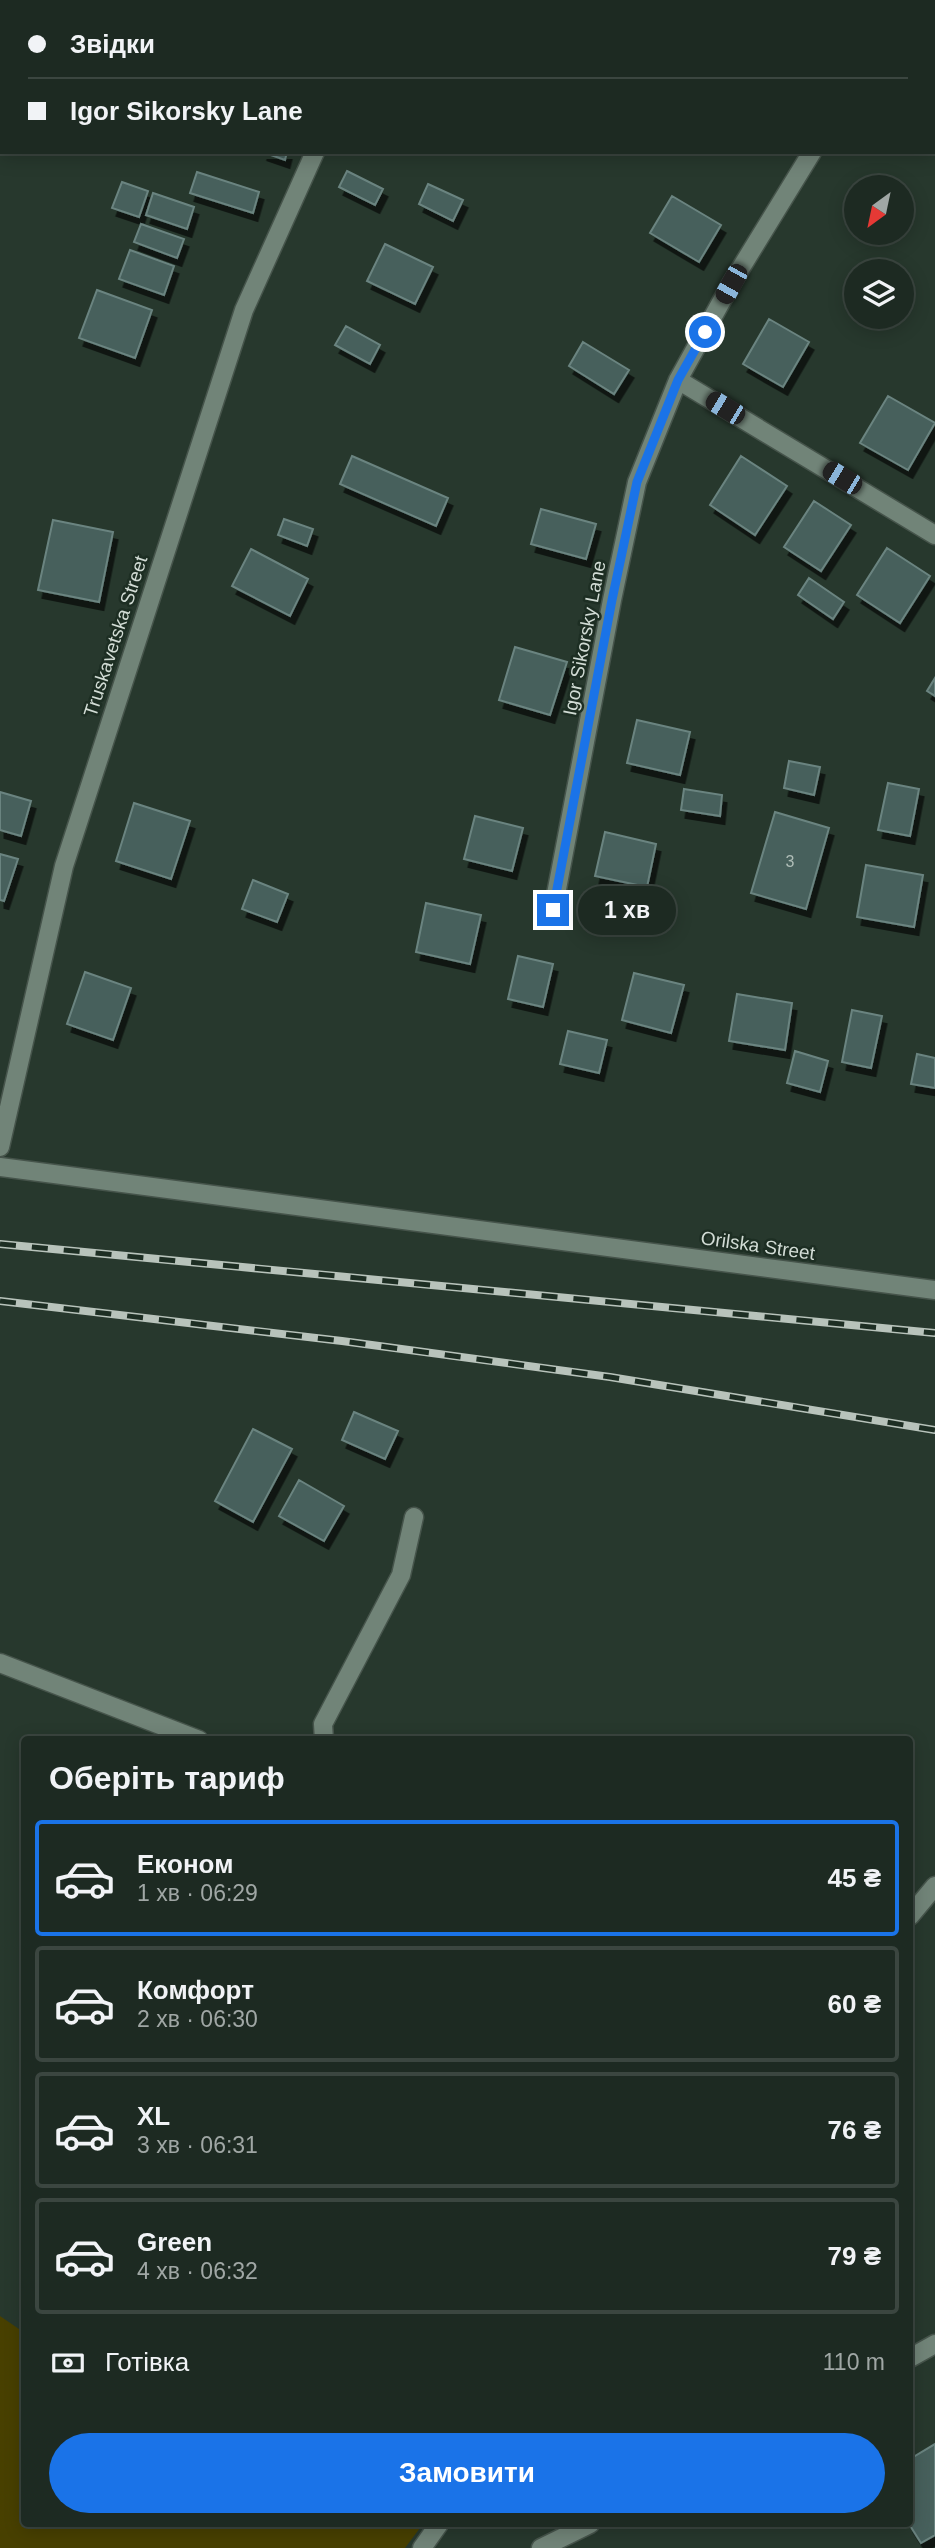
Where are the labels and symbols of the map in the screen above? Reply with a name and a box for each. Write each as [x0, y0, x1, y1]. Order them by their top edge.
north arrow [844, 175, 914, 245]
car [712, 261, 751, 307]
route start [689, 316, 721, 348]
car [702, 388, 749, 428]
car [819, 458, 866, 498]
street label: Truskavetska Street [79, 552, 152, 719]
street label: Igor Sikorsky Lane [559, 559, 610, 717]
house number: 3 [786, 853, 795, 870]
callout: 1 хв [578, 886, 676, 934]
route end [537, 894, 569, 926]
street label: Orilska Street [699, 1227, 817, 1264]

